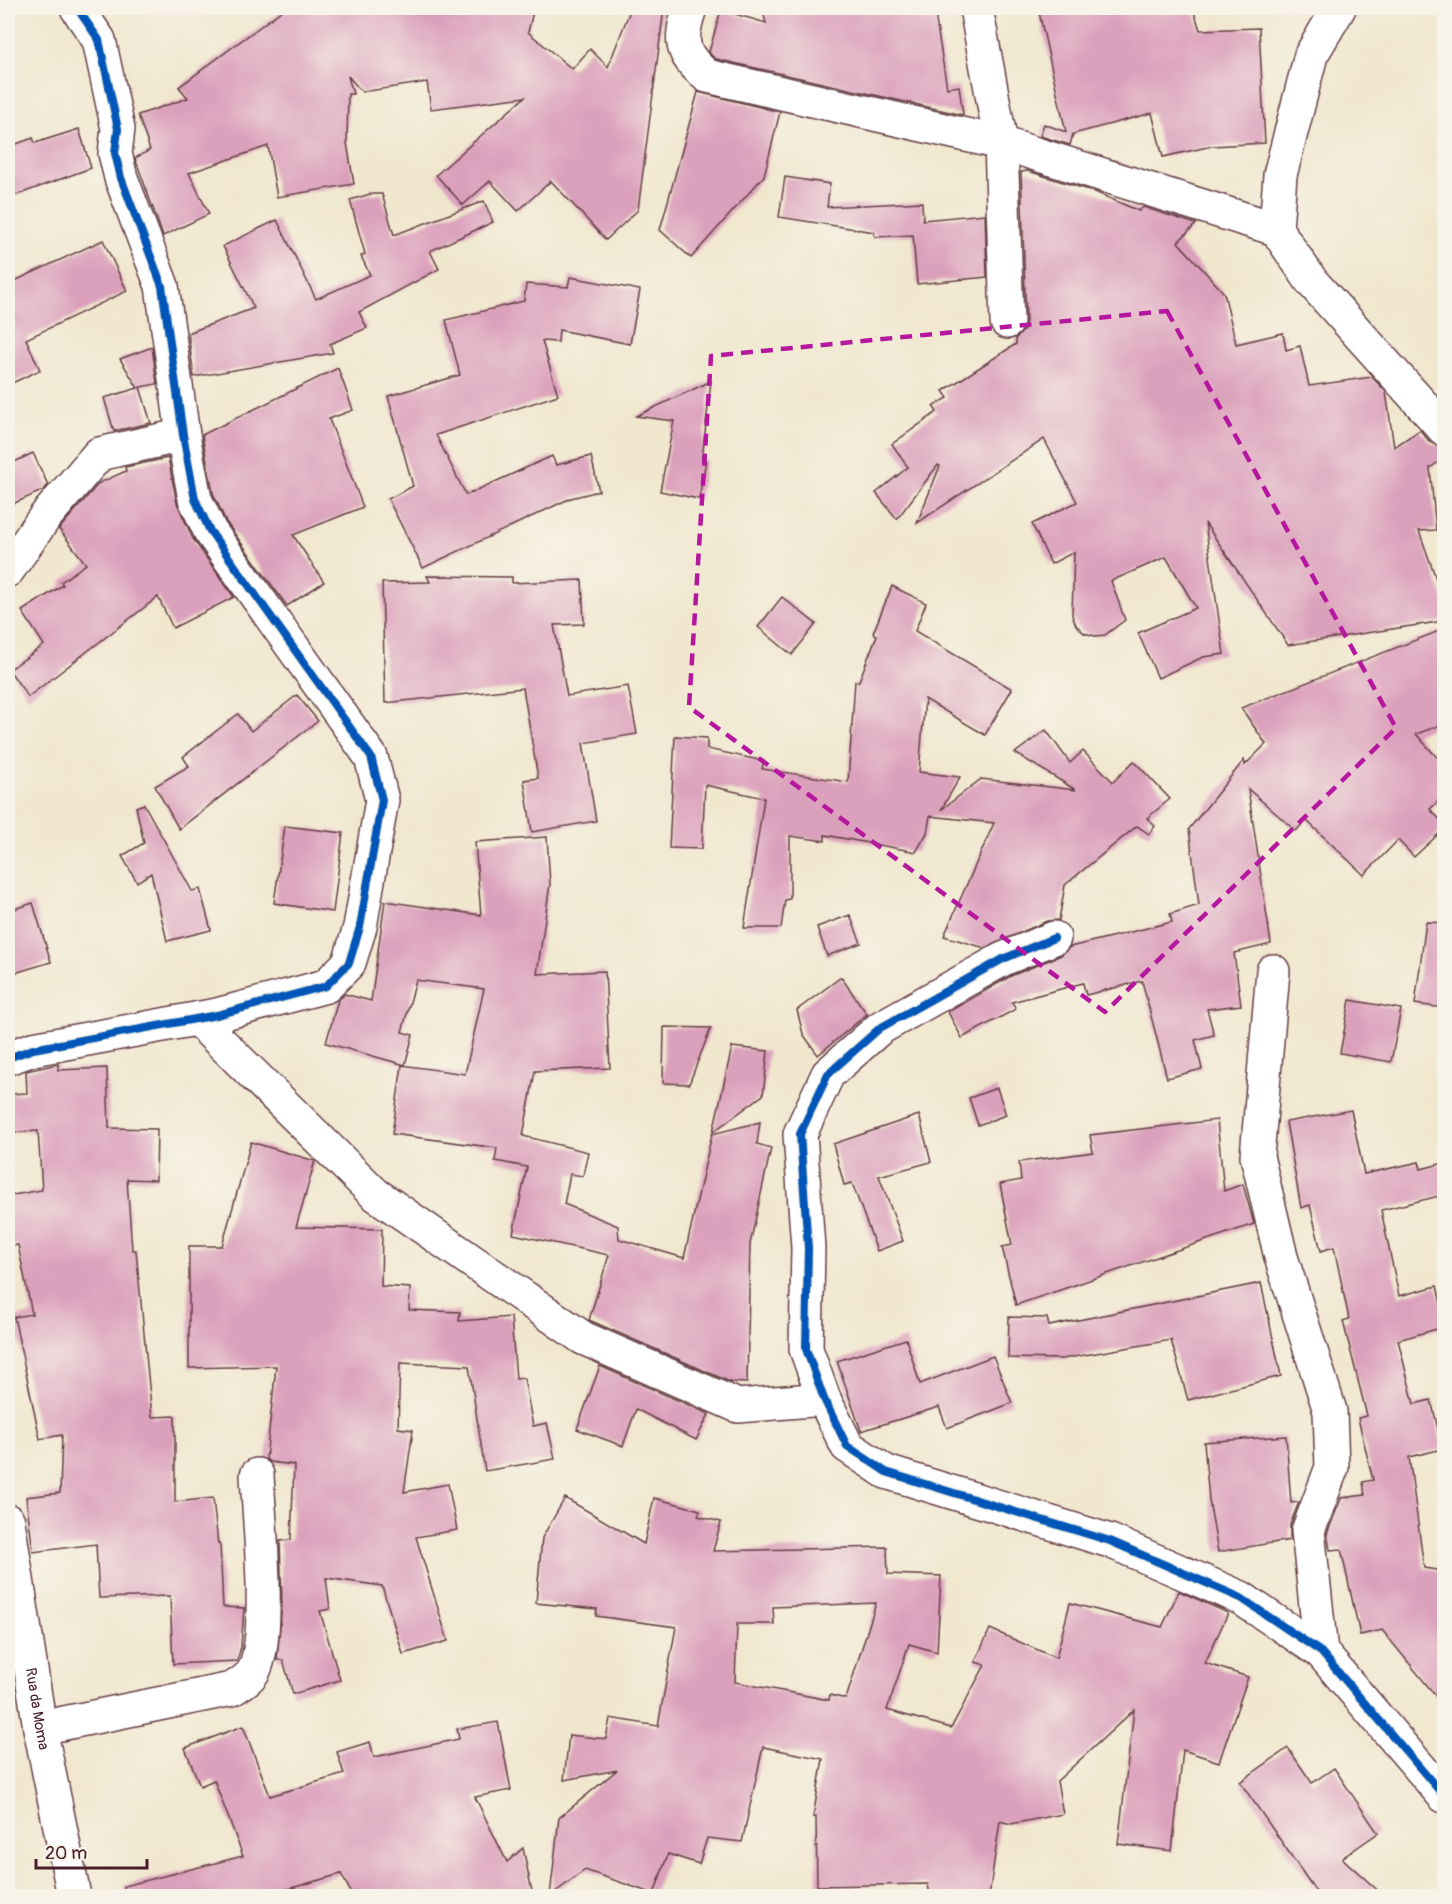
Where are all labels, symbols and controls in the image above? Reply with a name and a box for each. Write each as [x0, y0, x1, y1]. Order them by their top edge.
street label: Rua da Moma [21, 1666, 53, 1752]
scale bar [36, 1832, 147, 1870]
text: 20 m [45, 1842, 87, 1865]

